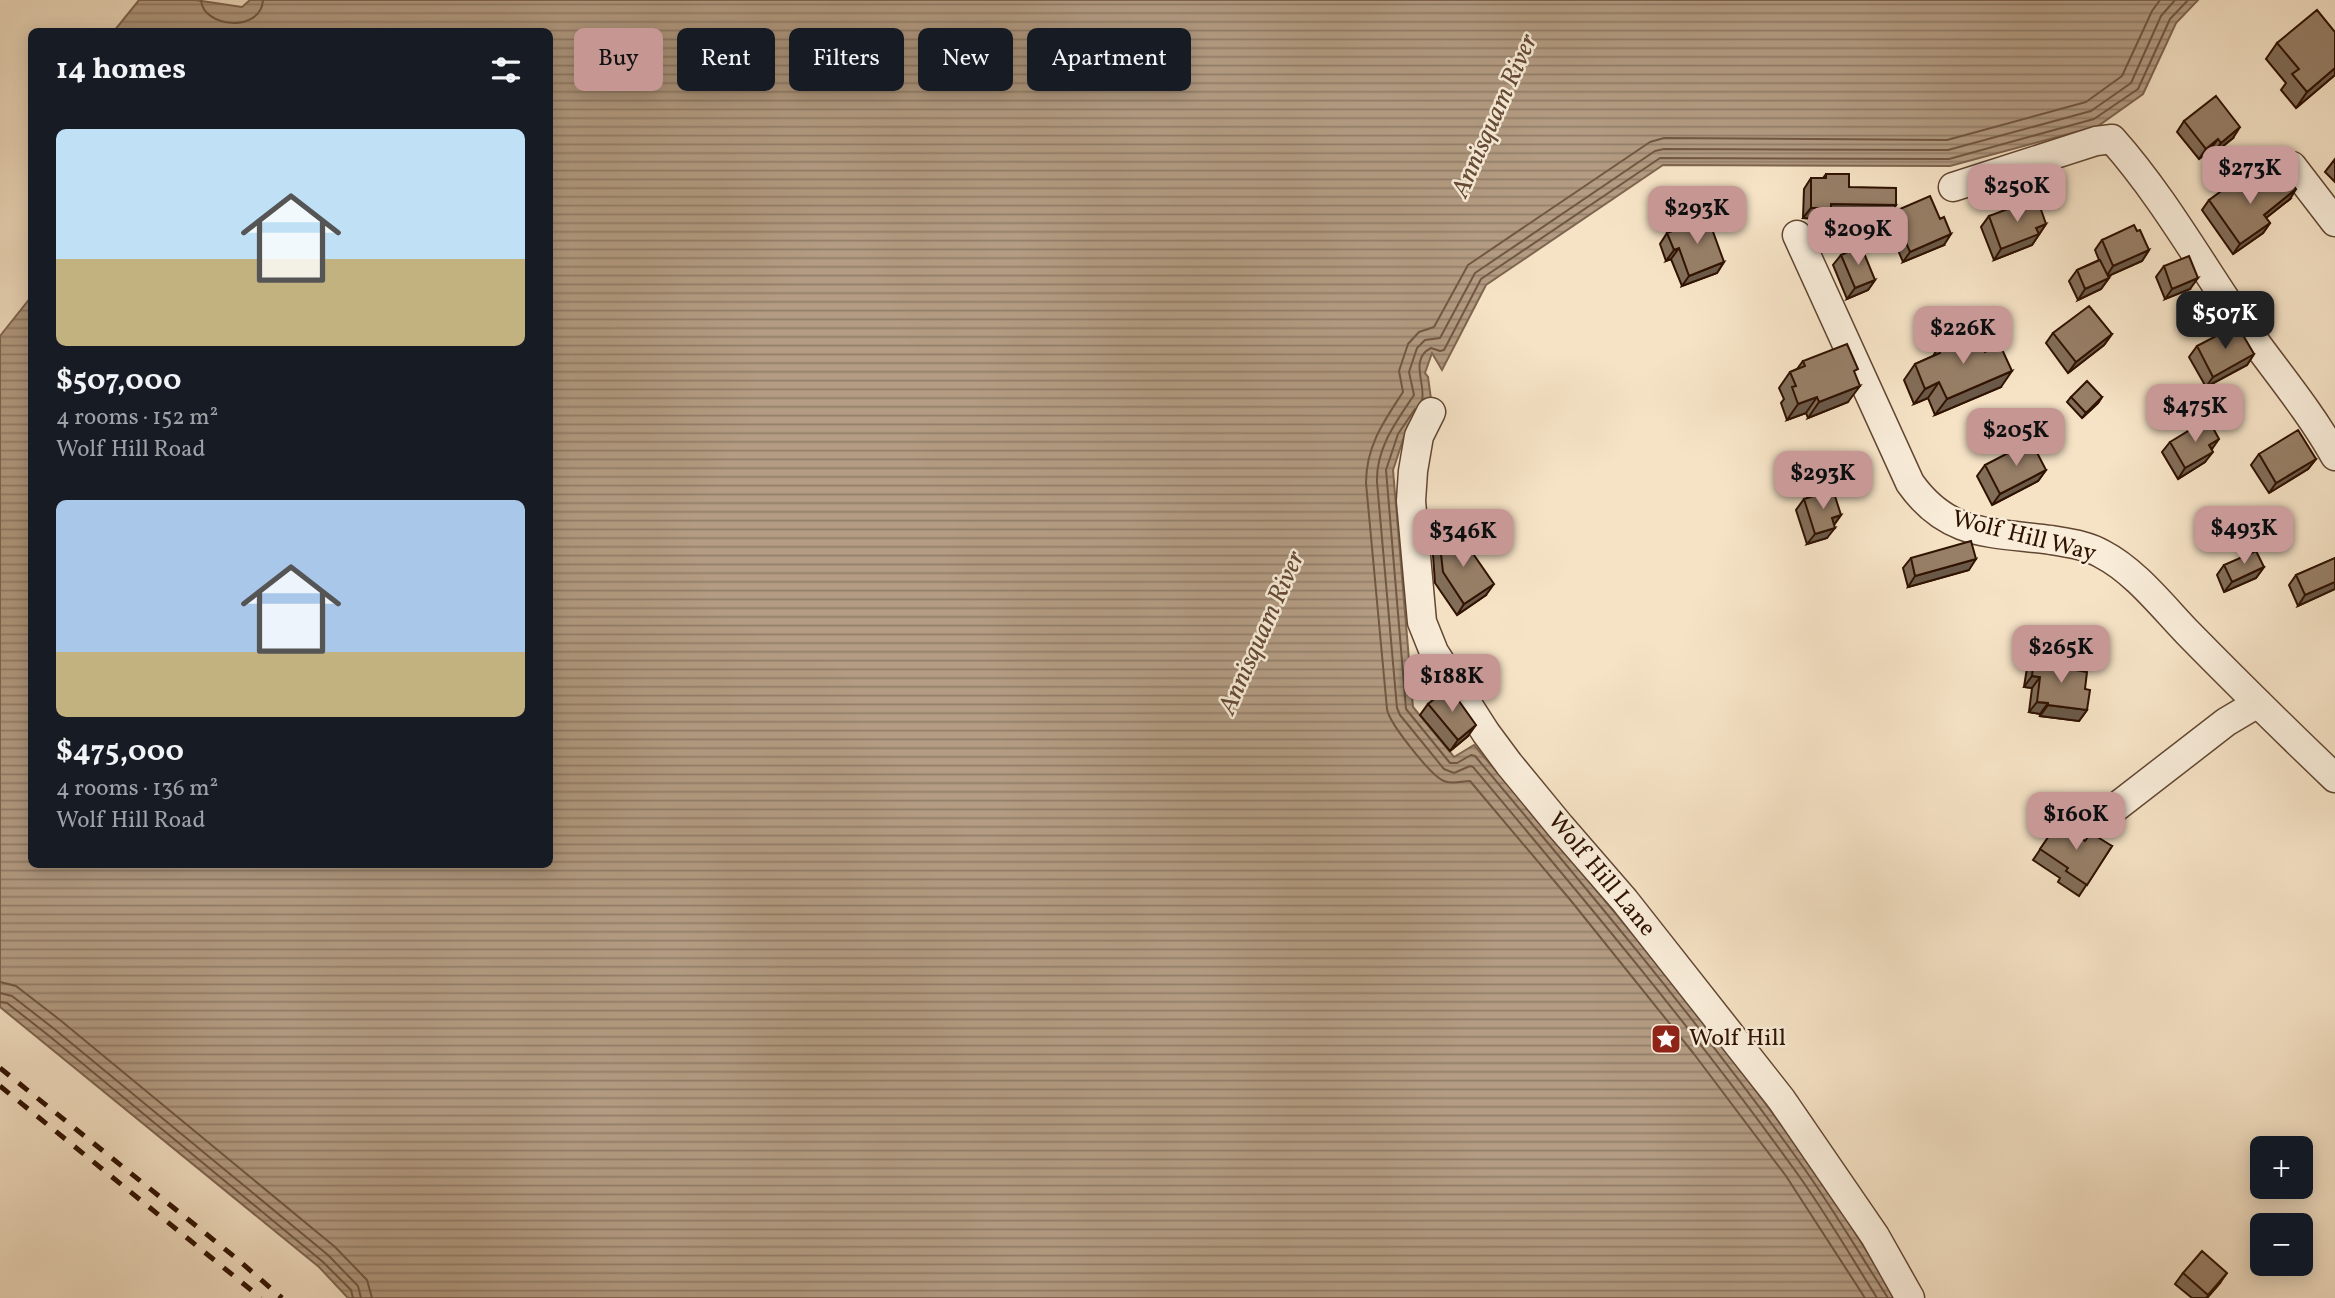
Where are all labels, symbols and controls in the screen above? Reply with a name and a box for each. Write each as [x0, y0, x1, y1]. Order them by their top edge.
chip: Buy [574, 28, 663, 91]
chip: Rent [677, 28, 775, 91]
chip: Filters [789, 28, 904, 91]
chip: New [918, 28, 1013, 91]
chip: Apartment [1027, 28, 1191, 91]
water label: Annisquam River [1442, 28, 1547, 205]
text: 14 homes [56, 49, 186, 91]
icon: filters [487, 51, 525, 89]
pin: $273K [2201, 146, 2299, 206]
text: $273K [2218, 153, 2282, 185]
pin: $250K [1968, 164, 2066, 224]
text: $250K [1984, 171, 2050, 203]
icon: home [228, 175, 354, 301]
pin: $293K [1648, 187, 1746, 246]
text: $293K [1664, 193, 1730, 225]
pin: $209K [1809, 208, 1907, 267]
text: $209K [1824, 214, 1892, 246]
pin: $507K [2176, 292, 2274, 351]
text: $507K [2192, 298, 2258, 330]
pin: $226K [1914, 306, 2012, 366]
text: $226K [1930, 313, 1996, 345]
text: $507,000 [56, 360, 181, 402]
pin: $475K [2146, 384, 2244, 444]
text: $475K [2162, 391, 2228, 423]
text: 4 rooms · 152 m² [56, 402, 218, 434]
pin: $205K [1967, 408, 2065, 468]
text: $205K [1983, 415, 2049, 447]
text: Wolf Hill Road [56, 434, 205, 466]
pin: $293K [1774, 452, 1872, 511]
text: $293K [1790, 458, 1856, 490]
street label: Wolf Hill Way [1948, 503, 2100, 571]
pin: $493K [2195, 506, 2293, 566]
pin: $346K [1414, 510, 1512, 569]
text: $493K [2210, 513, 2278, 545]
text: $346K [1429, 516, 1497, 548]
water label: Annisquam River [1209, 545, 1314, 722]
icon: home [228, 546, 354, 672]
pin: $265K [2012, 626, 2110, 685]
text: $265K [2028, 632, 2094, 664]
pin: $188K [1403, 654, 1501, 714]
text: $188K [1420, 661, 1484, 693]
text: $475,000 [56, 731, 184, 773]
text: 4 rooms · 136 m² [56, 773, 218, 805]
pin: $160K [2027, 792, 2125, 852]
text: $160K [2043, 799, 2109, 831]
text: Wolf Hill Road [56, 805, 205, 837]
street label: Wolf Hill Lane [1539, 806, 1663, 944]
place icon: Wolf Hill [1649, 1022, 1683, 1056]
place label: Wolf Hill [1689, 1022, 1786, 1056]
map controls [2250, 1136, 2313, 1276]
button: + [2250, 1136, 2313, 1199]
button: − [2250, 1213, 2313, 1276]

